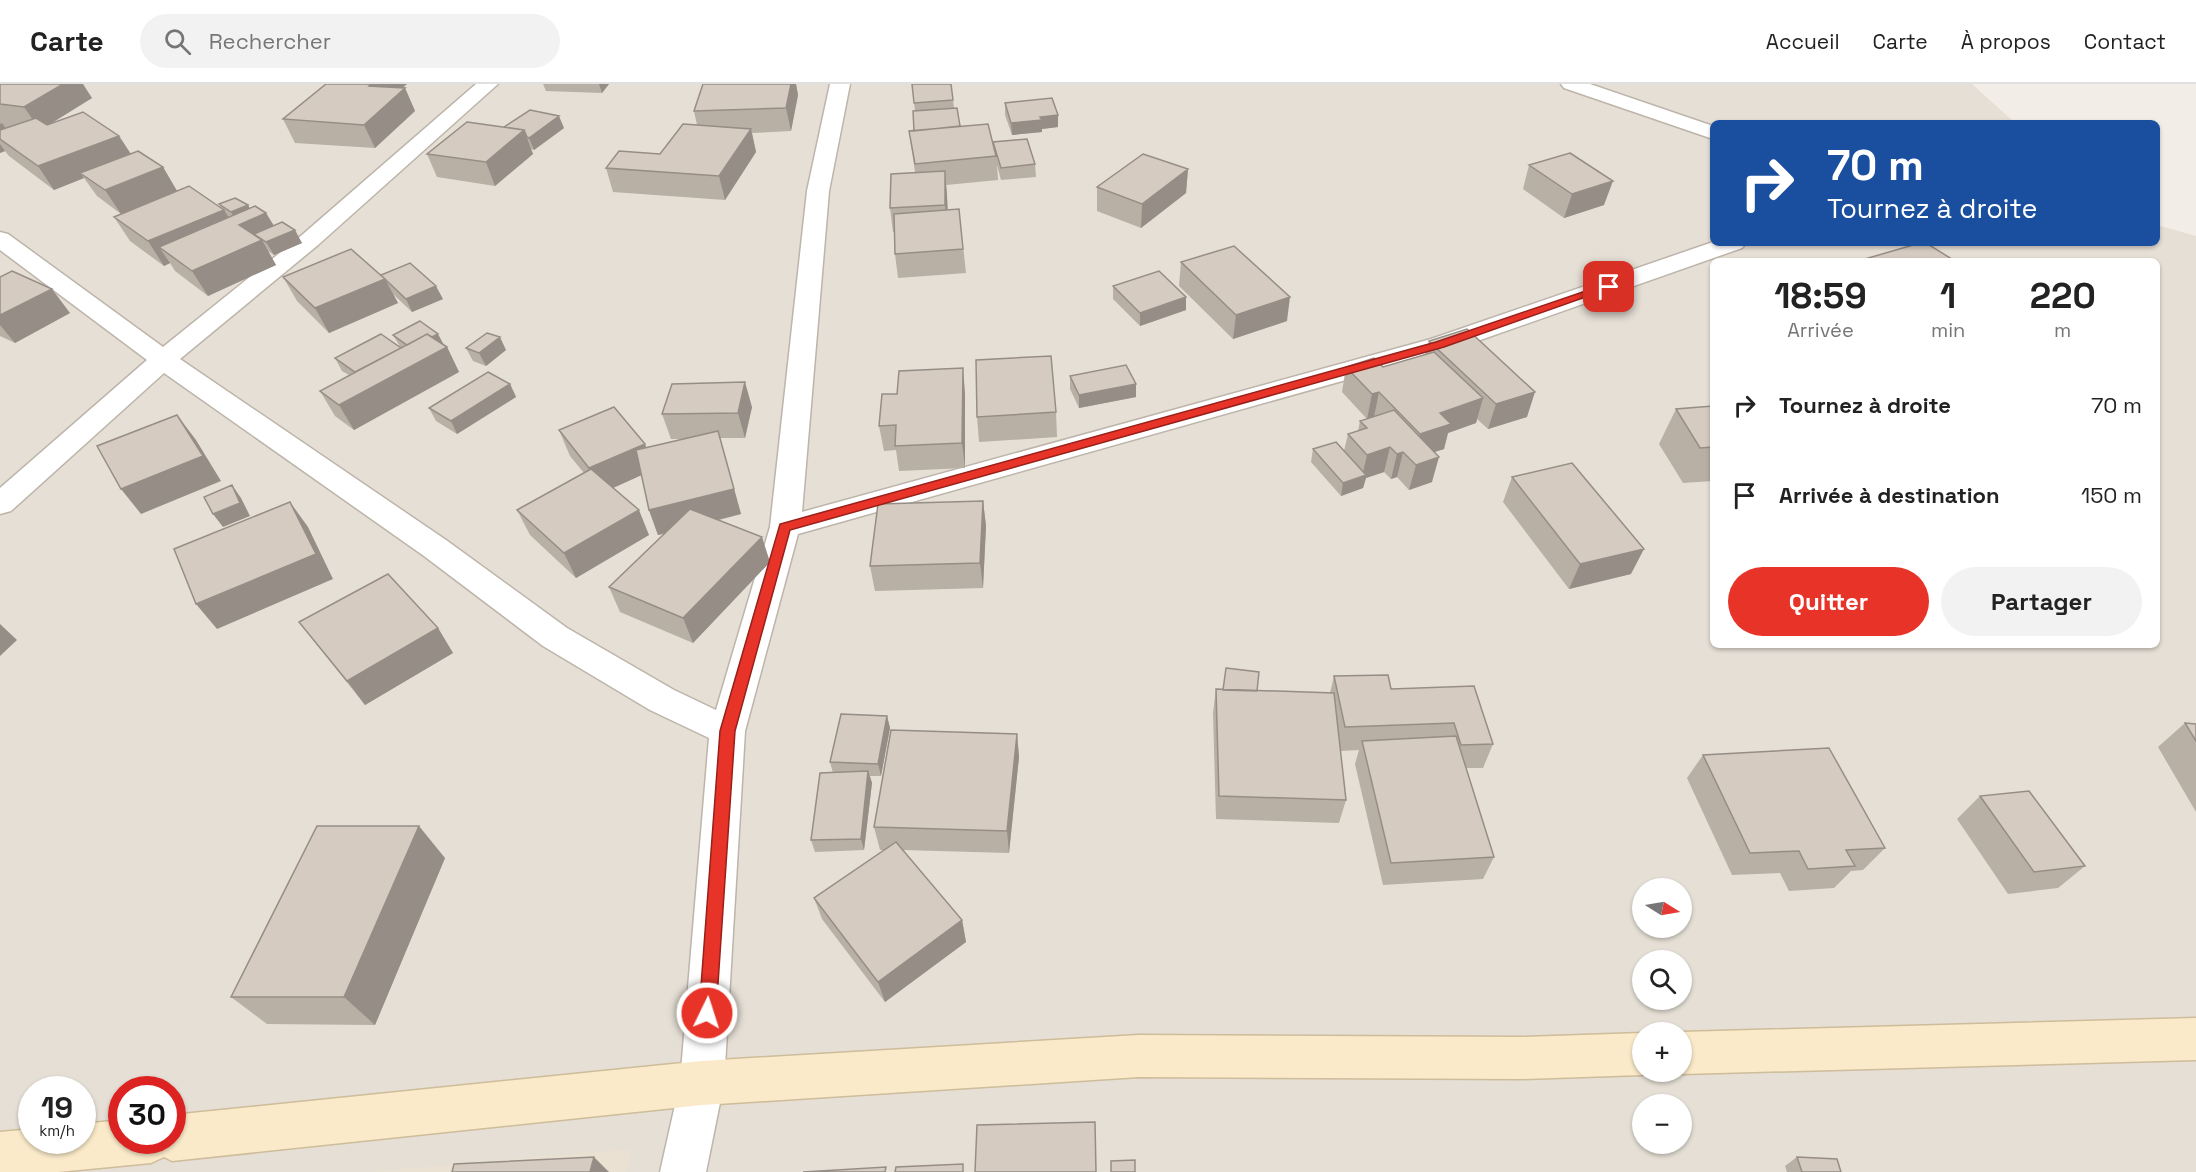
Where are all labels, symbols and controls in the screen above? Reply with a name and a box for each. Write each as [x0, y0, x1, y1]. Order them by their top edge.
search box [140, 14, 560, 68]
text: Carte [30, 23, 104, 59]
icon: search [161, 25, 194, 58]
text: Rechercher [209, 27, 331, 55]
text: Accueil [1766, 28, 1840, 55]
text: Carte [1873, 28, 1928, 55]
text: À propos [1961, 28, 2051, 55]
text: Contact [2084, 28, 2166, 55]
text: 70 m [1827, 139, 1924, 192]
icon: right [1728, 144, 1806, 222]
text: Tournez à droite [1827, 191, 2037, 226]
pin [1583, 261, 1634, 312]
icon: arrive [1592, 270, 1625, 303]
text: 18:59 [1774, 273, 1867, 319]
text: 1 [1940, 273, 1956, 319]
text: 220 [2030, 273, 2096, 319]
text: Arrivée [1787, 317, 1854, 343]
text: min [1931, 317, 1965, 343]
text: m [2054, 317, 2071, 343]
icon: right [1728, 389, 1761, 422]
text: Tournez à droite [1779, 391, 1951, 419]
text: 70 m [2091, 391, 2142, 419]
icon: arrive [1728, 479, 1761, 512]
text: Arrivée à destination [1779, 481, 2000, 509]
text: 150 m [2081, 481, 2142, 509]
button: Quitter [1728, 567, 1929, 636]
button: Partager [1941, 567, 2142, 636]
north arrow [1632, 878, 1692, 938]
map controls [1632, 878, 1692, 1154]
button: search [1632, 950, 1692, 1010]
position arrow [675, 981, 739, 1045]
button: + [1632, 1022, 1692, 1082]
speed limit sign: 30 [108, 1076, 186, 1154]
text: 19 [41, 1088, 73, 1127]
button: − [1632, 1094, 1692, 1154]
text: km/h [39, 1121, 75, 1140]

